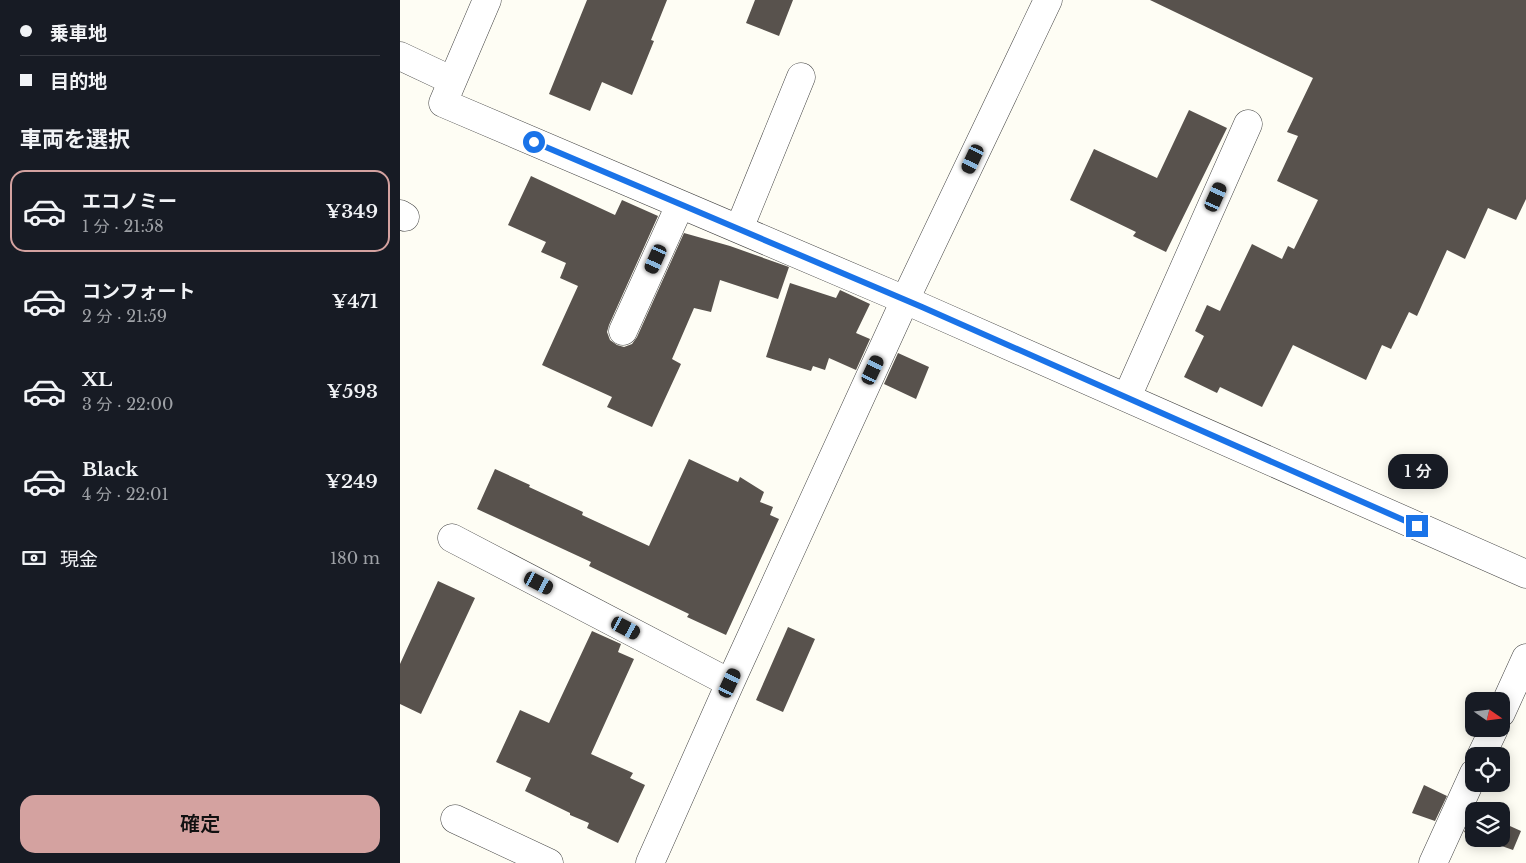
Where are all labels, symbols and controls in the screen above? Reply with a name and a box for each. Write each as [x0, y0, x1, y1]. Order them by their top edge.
text: 乗車地 [50, 22, 107, 45]
text: 目的地 [50, 70, 107, 93]
text: 車両を選択 [20, 126, 130, 153]
route start [523, 131, 545, 153]
car [959, 142, 986, 176]
car [1203, 180, 1228, 214]
icon: car [22, 189, 67, 234]
text: エコノミー [82, 190, 177, 213]
text: ¥349 [325, 200, 378, 223]
text: 1 分 · 21:58 [82, 216, 164, 236]
car [643, 242, 668, 276]
icon: car [22, 279, 67, 324]
text: コンフォート [82, 280, 195, 303]
text: ¥471 [332, 290, 378, 313]
text: 2 分 · 21:59 [82, 306, 167, 326]
car [859, 353, 886, 387]
text: XL [82, 368, 112, 391]
icon: car [22, 369, 67, 414]
text: ¥593 [326, 380, 378, 403]
text: 3 分 · 22:00 [82, 394, 173, 414]
callout: 1 分 [1387, 454, 1447, 488]
text: Black [82, 458, 138, 481]
icon: car [22, 459, 67, 504]
text: 1 分 [1404, 461, 1432, 481]
text: ¥249 [325, 470, 378, 493]
text: 4 分 · 22:01 [82, 484, 169, 504]
route end [1406, 515, 1428, 537]
icon: cash [20, 544, 48, 572]
text: 現金 [60, 548, 98, 571]
text: 180 m [330, 548, 380, 568]
car [522, 570, 555, 596]
car [609, 614, 642, 642]
car [716, 666, 743, 700]
north arrow [1465, 692, 1510, 738]
map controls [1465, 692, 1510, 847]
button: locate [1465, 747, 1510, 792]
button: 確定 [20, 795, 380, 853]
button: layers [1465, 802, 1510, 847]

